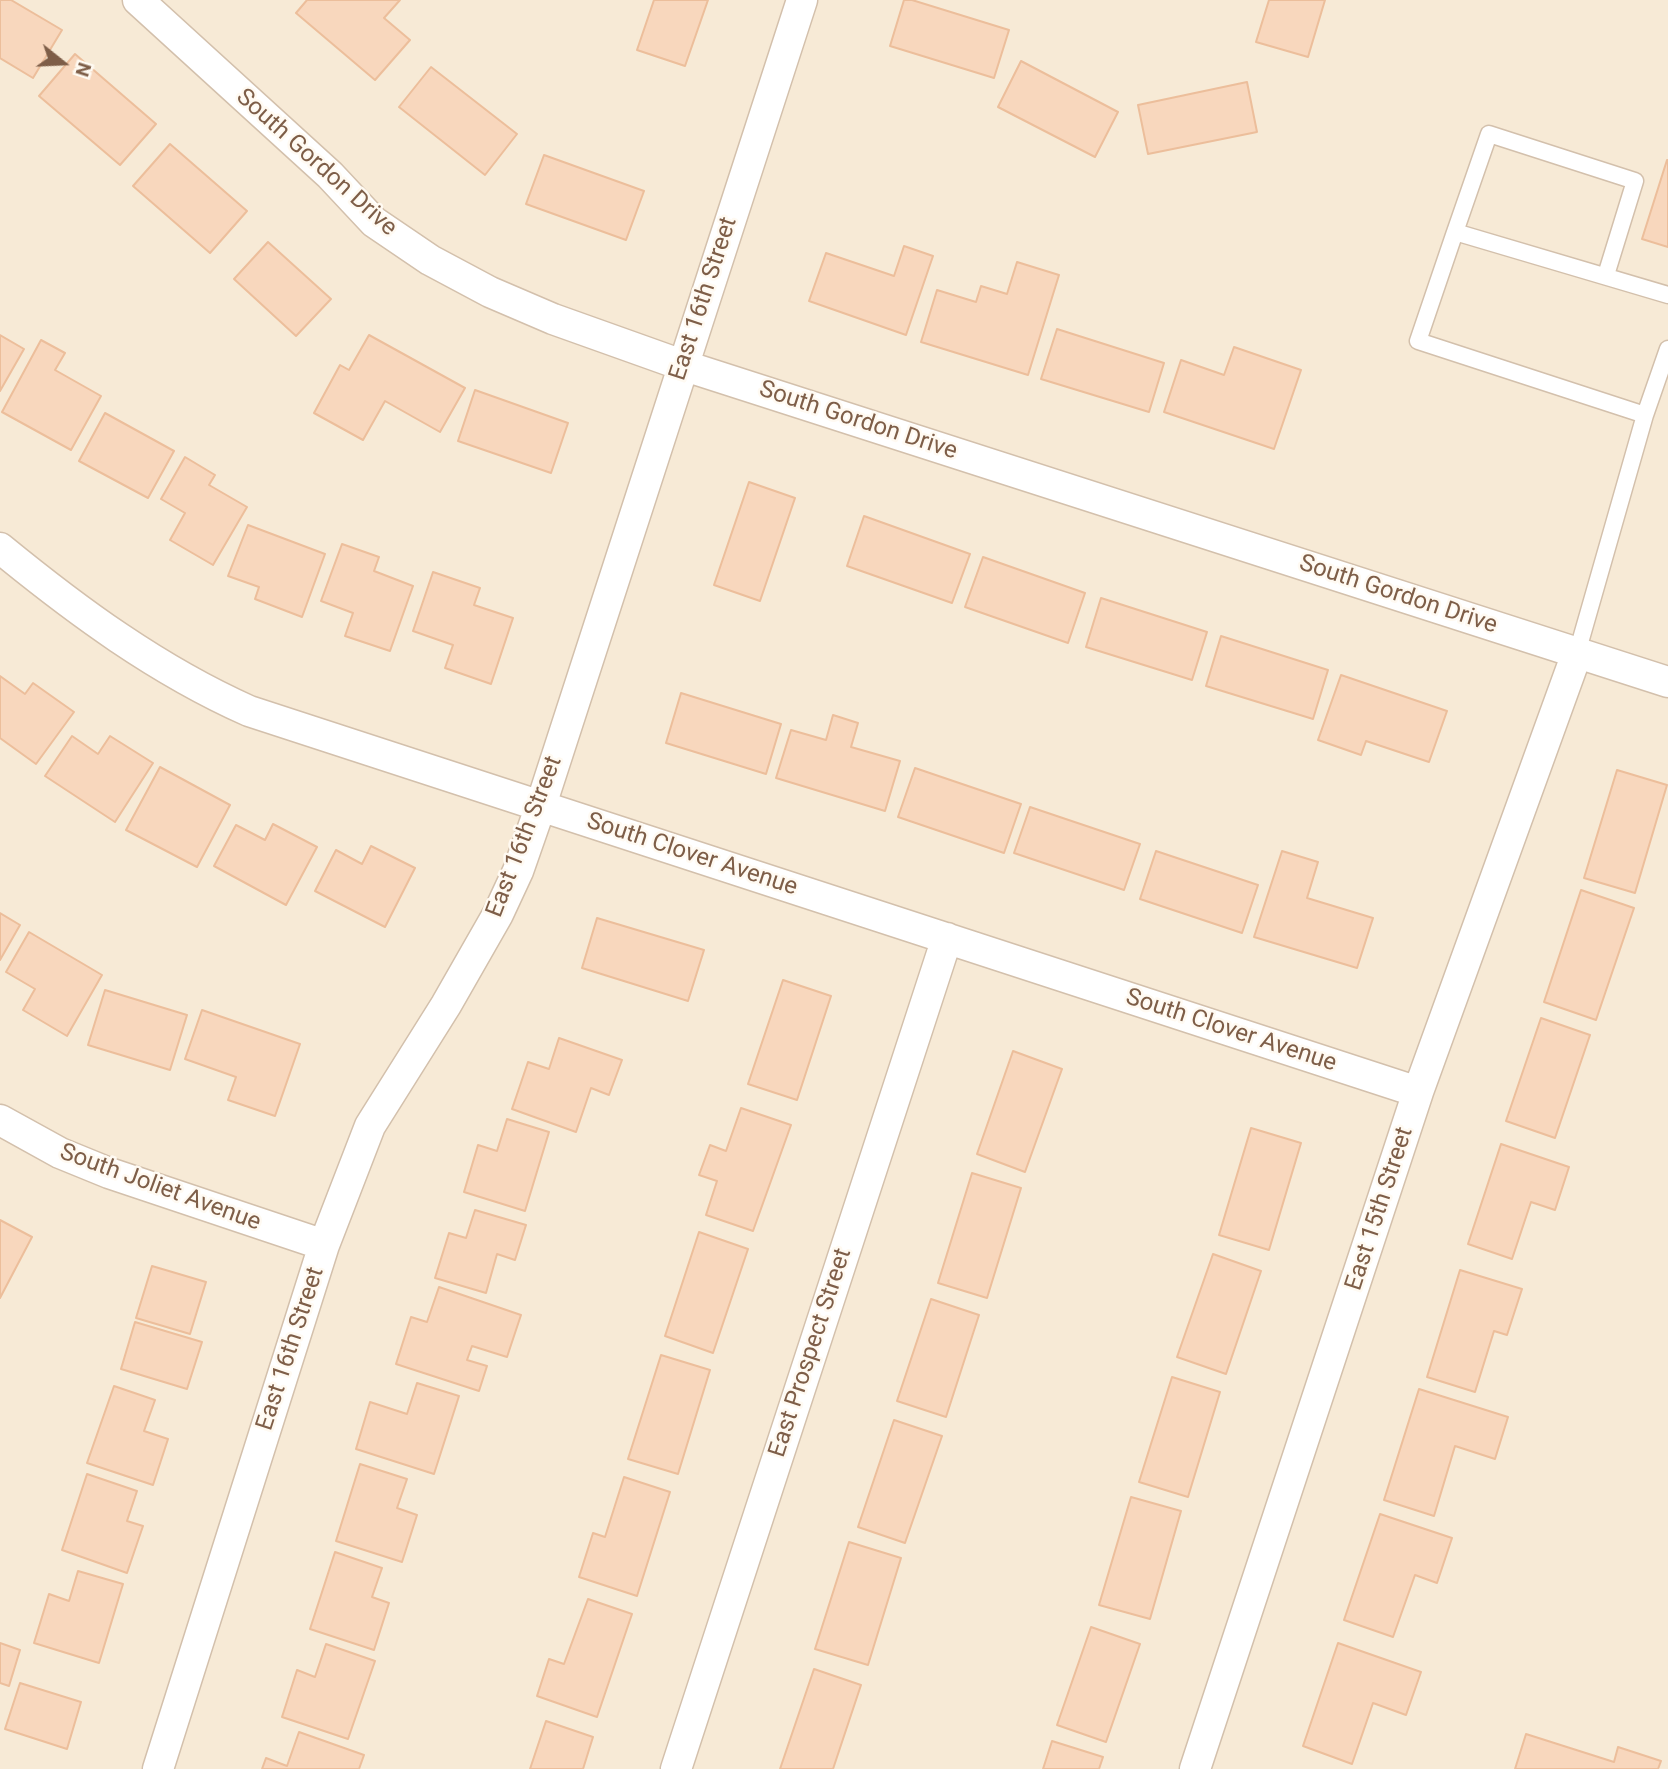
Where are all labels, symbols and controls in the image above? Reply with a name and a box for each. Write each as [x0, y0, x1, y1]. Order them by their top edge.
north arrow [28, 28, 98, 98]
text: N [70, 60, 96, 80]
street label: South Gordon Drive [230, 83, 402, 243]
street label: East 16th Street [664, 214, 744, 384]
street label: South Gordon Drive [755, 375, 961, 467]
street label: South Gordon Drive [1295, 549, 1501, 641]
street label: East 16th Street [481, 752, 569, 922]
street label: South Clover Avenue [583, 807, 801, 903]
street label: South Clover Avenue [1122, 983, 1340, 1079]
street label: East 15th Street [1340, 1124, 1420, 1294]
street label: South Joliet Avenue [56, 1138, 264, 1238]
street label: East Prospect Street [764, 1245, 858, 1461]
street label: East 16th Street [251, 1264, 331, 1434]

